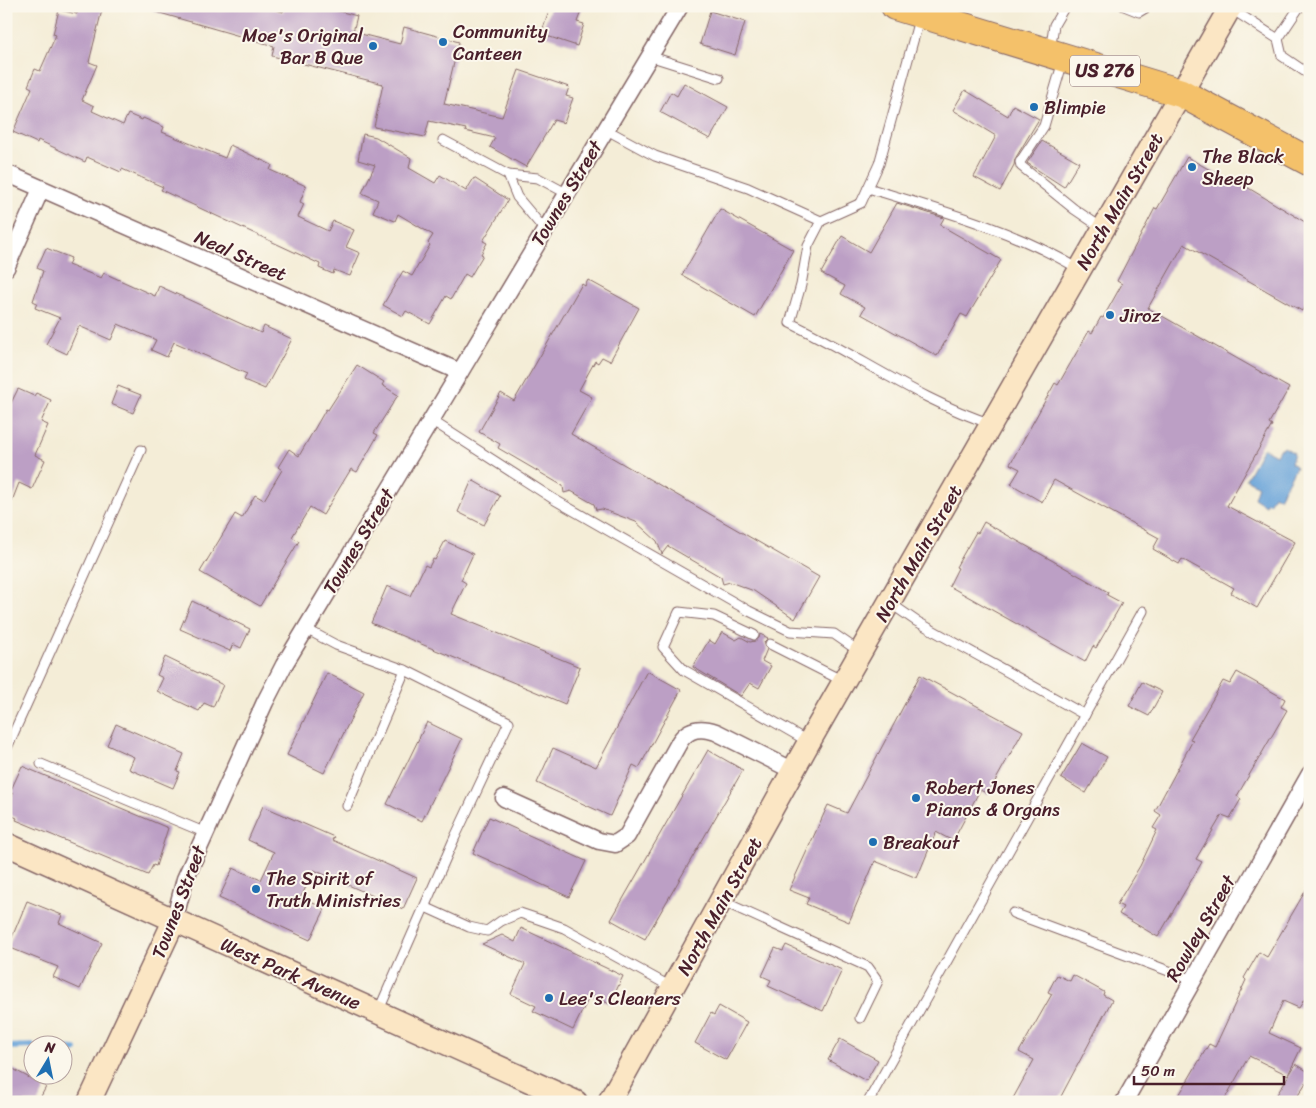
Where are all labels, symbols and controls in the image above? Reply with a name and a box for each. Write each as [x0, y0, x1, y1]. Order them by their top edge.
place label: Community Canteen [453, 15, 548, 70]
place label: Moe's Original Bar B Que [242, 19, 364, 74]
marker: Community Canteen [437, 36, 449, 48]
marker: Moe's Original Bar B Que [367, 40, 379, 52]
road number: US 276 [1070, 56, 1140, 86]
place label: Blimpie [1044, 91, 1106, 124]
marker: Blimpie [1028, 101, 1040, 113]
street label: North Main Street [1067, 126, 1172, 276]
street label: Townes Street [522, 133, 612, 253]
place label: The Black Sheep [1202, 140, 1285, 195]
marker: The Black Sheep [1186, 161, 1198, 173]
street label: Neal Street [189, 220, 292, 290]
place label: Jiroz [1119, 299, 1162, 332]
marker: Jiroz [1104, 309, 1116, 321]
street label: North Main Street [866, 478, 971, 628]
street label: Townes Street [314, 481, 404, 601]
place label: Robert Jones Pianos & Organs [926, 771, 1060, 826]
marker: Robert Jones Pianos & Organs [910, 792, 922, 804]
place label: Breakout [883, 826, 961, 859]
street label: North Main Street [668, 831, 771, 982]
marker: Breakout [867, 836, 879, 848]
street label: Townes Street [142, 839, 216, 964]
place label: The Spirit of Truth Ministries [266, 862, 401, 917]
street label: Rowley Street [1156, 867, 1245, 988]
marker: The Spirit of Truth Ministries [250, 883, 262, 895]
street label: West Park Avenue [215, 928, 367, 1019]
place label: Lee's Cleaners [559, 982, 681, 1015]
marker: Lee's Cleaners [543, 992, 555, 1004]
text: N [42, 1034, 57, 1061]
north arrow [22, 1036, 72, 1086]
scale bar [1134, 1053, 1284, 1085]
text: 50 m [1141, 1058, 1176, 1084]

